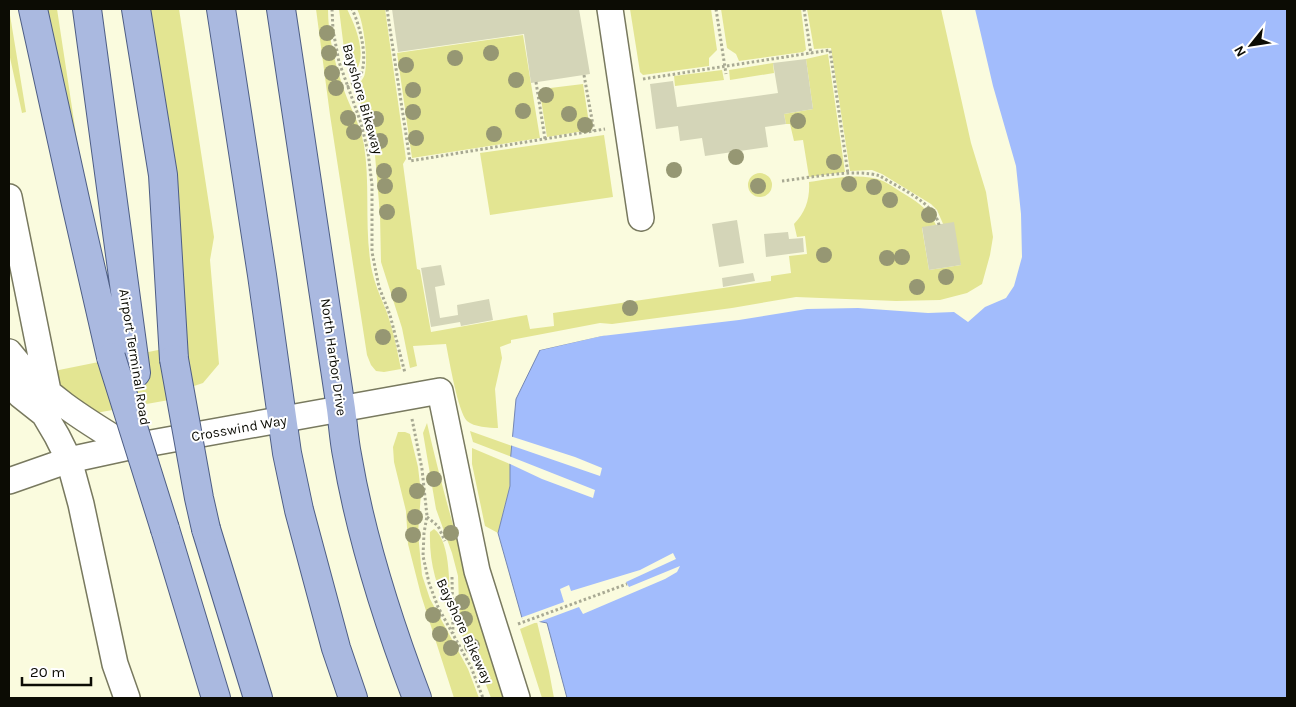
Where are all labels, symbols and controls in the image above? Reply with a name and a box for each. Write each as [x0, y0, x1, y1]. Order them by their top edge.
north arrow [1226, 20, 1276, 70]
street label: Bayshore Bikeway [339, 42, 387, 157]
text: N [1230, 43, 1250, 60]
street label: Airport Terminal Road [115, 288, 154, 426]
street label: North Harbor Drive [317, 297, 350, 417]
street label: Crosswind Way [190, 412, 289, 445]
street label: Bayshore Bikeway [433, 576, 497, 687]
scale bar [22, 654, 91, 686]
text: 20 m [30, 663, 65, 681]

